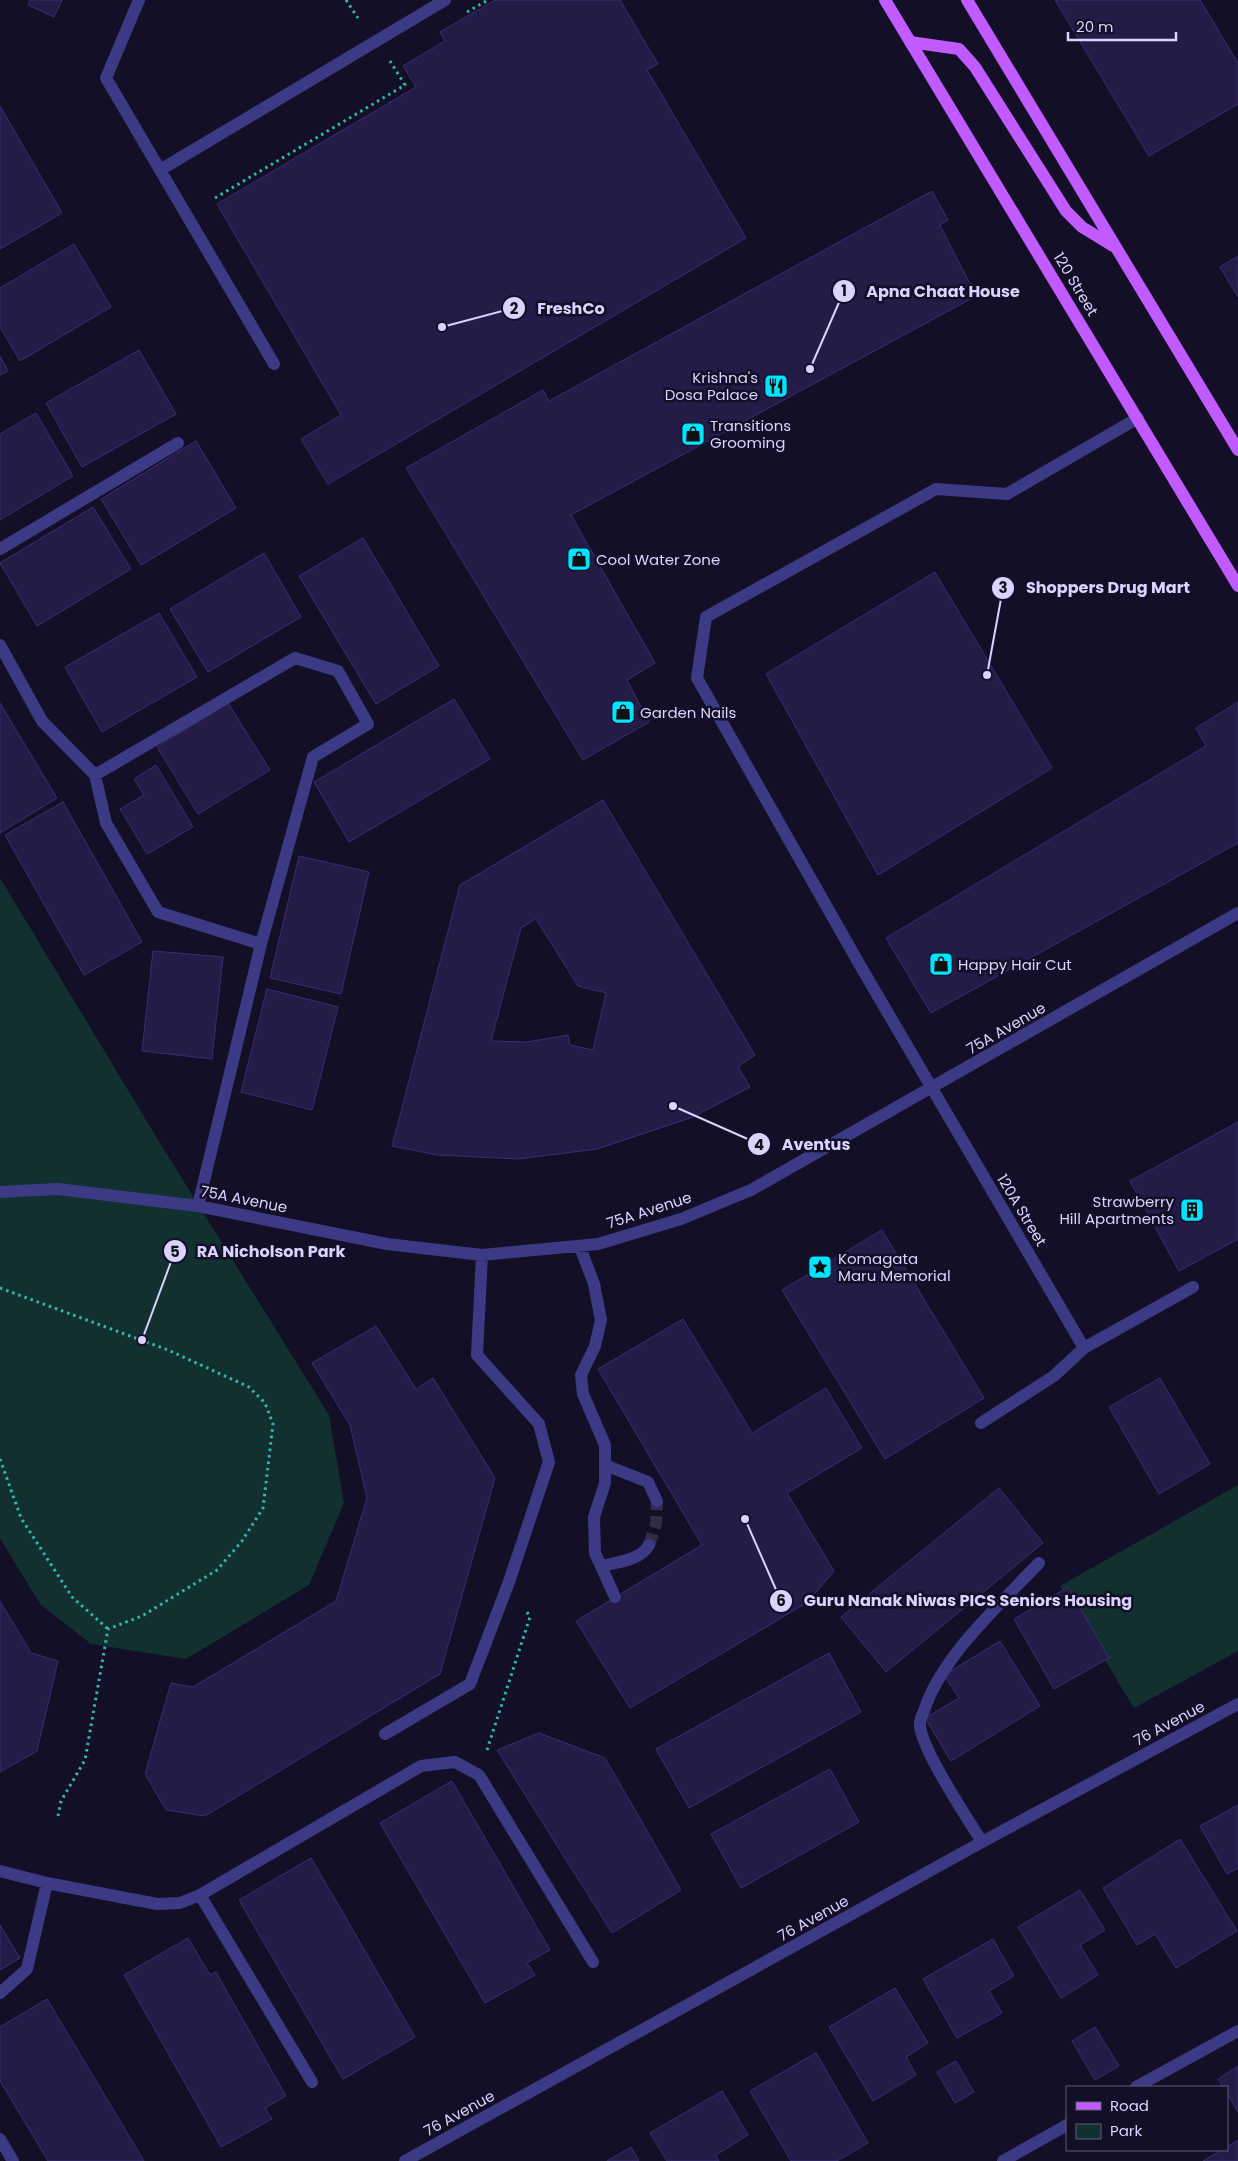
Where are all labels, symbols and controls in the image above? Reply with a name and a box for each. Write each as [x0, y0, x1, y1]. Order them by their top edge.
scale bar [1068, 10, 1176, 42]
text: 20 m [1076, 16, 1114, 37]
street label: 120 Street [1049, 248, 1103, 320]
callout: Apna Chaat House [831, 276, 1030, 307]
text: 1 [841, 280, 847, 301]
text: Apna Chaat House [866, 280, 1020, 303]
callout: FreshCo [502, 293, 614, 324]
text: FreshCo [537, 297, 605, 320]
text: 2 [510, 298, 519, 319]
place label: Krishna's Dosa Palace [665, 367, 758, 405]
restaurant icon: Krishna's Dosa Palace [763, 373, 789, 399]
place label: Transitions Grooming [710, 415, 791, 453]
shop icon: Transitions Grooming [680, 421, 706, 447]
shop icon: Cool Water Zone [566, 546, 592, 572]
place label: Cool Water Zone [596, 549, 720, 570]
callout: Shoppers Drug Mart [991, 572, 1200, 603]
text: Shoppers Drug Mart [1026, 576, 1190, 599]
text: 3 [998, 577, 1008, 598]
shop icon: Garden Nails [610, 699, 636, 725]
place label: Garden Nails [640, 702, 737, 723]
shop icon: Happy Hair Cut [928, 951, 954, 977]
place label: Happy Hair Cut [958, 954, 1072, 975]
street label: 75A Avenue [963, 997, 1049, 1059]
callout: Aventus [746, 1129, 860, 1160]
text: Aventus [782, 1133, 850, 1156]
text: 4 [754, 1134, 764, 1155]
street label: 120A Street [992, 1170, 1052, 1250]
street label: 75A Avenue [199, 1180, 289, 1218]
street label: 75A Avenue [604, 1186, 694, 1234]
place label: Strawberry Hill Apartments [1059, 1191, 1175, 1229]
building icon: Strawberry Hill Apartments [1179, 1197, 1205, 1223]
callout: RA Nicholson Park [162, 1236, 356, 1267]
text: RA Nicholson Park [197, 1240, 345, 1263]
text: 5 [170, 1241, 180, 1262]
place label: Komagata Maru Memorial [838, 1248, 951, 1286]
place icon: Komagata Maru Memorial [807, 1254, 833, 1280]
callout: Guru Nanak Niwas PICS Seniors Housing [769, 1585, 1142, 1616]
text: Guru Nanak Niwas PICS Seniors Housing [804, 1589, 1132, 1612]
text: 6 [776, 1590, 786, 1611]
street label: 76 Avenue [1130, 1695, 1208, 1751]
street label: 76 Avenue [774, 1890, 852, 1946]
street label: 76 Avenue [420, 2085, 498, 2141]
legend [1066, 2086, 1228, 2151]
text: Road [1110, 2095, 1149, 2116]
text: Park [1110, 2120, 1142, 2141]

